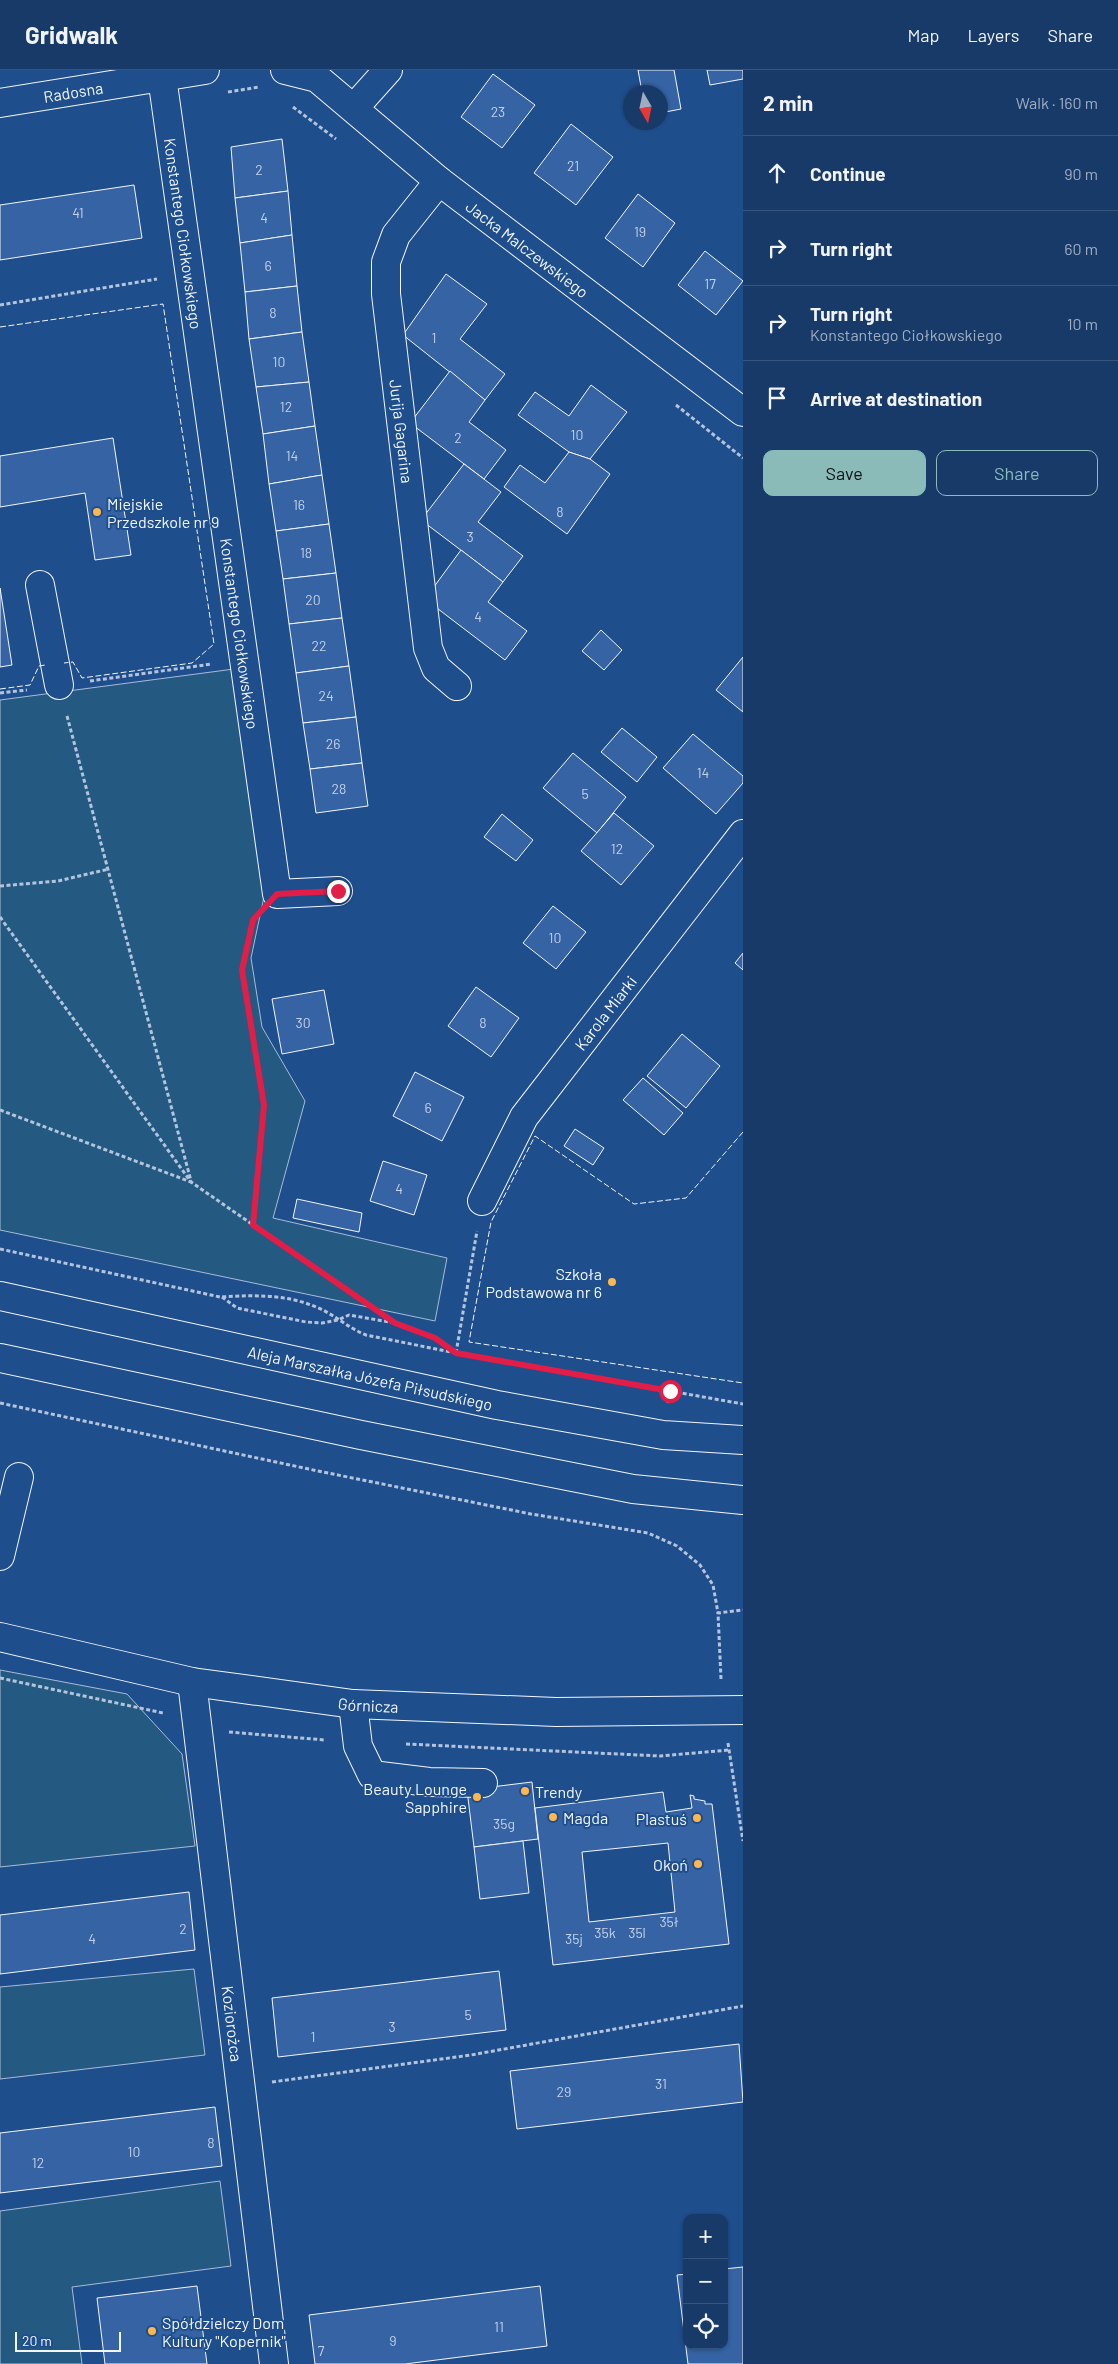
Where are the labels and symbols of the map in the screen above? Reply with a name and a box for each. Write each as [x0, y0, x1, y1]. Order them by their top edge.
street label: Radosna [42, 77, 104, 105]
north arrow [623, 85, 668, 130]
house number: 23 [491, 103, 505, 120]
street label: Konstantego Ciołkowskiego [161, 137, 207, 330]
house number: 21 [567, 157, 579, 174]
house number: 2 [255, 161, 263, 178]
street label: Jacka Malczewskiego [463, 196, 593, 301]
house number: 41 [72, 204, 84, 221]
house number: 4 [260, 209, 268, 226]
house number: 19 [634, 223, 646, 240]
house number: 6 [264, 257, 272, 274]
house number: 17 [704, 275, 716, 292]
house number: 8 [269, 304, 277, 321]
house number: 1 [432, 329, 436, 346]
house number: 10 [273, 353, 285, 370]
street label: Jurija Gagarina [387, 378, 418, 484]
house number: 12 [280, 398, 292, 415]
house number: 10 [571, 426, 583, 443]
house number: 2 [454, 429, 462, 446]
house number: 14 [286, 447, 298, 464]
place label: Miejskie Przedszkole nr 9 [107, 494, 219, 531]
house number: 16 [293, 496, 305, 513]
house number: 8 [556, 503, 564, 520]
marker: Miejskie Przedszkole nr 9 [91, 506, 103, 518]
house number: 3 [466, 528, 474, 545]
street label: Konstantego Ciołkowskiego [217, 537, 263, 730]
house number: 18 [300, 544, 312, 561]
house number: 20 [305, 591, 321, 608]
house number: 4 [474, 608, 482, 625]
house number: 22 [311, 637, 327, 654]
house number: 24 [318, 687, 334, 704]
house number: 26 [326, 735, 340, 752]
house number: 14 [697, 764, 709, 781]
house number: 28 [332, 780, 346, 797]
house number: 5 [581, 785, 589, 802]
house number: 12 [611, 840, 623, 857]
route end [327, 880, 350, 903]
house number: 10 [549, 929, 561, 946]
street label: Karola Miarki [570, 971, 640, 1054]
house number: 30 [295, 1014, 311, 1031]
house number: 8 [479, 1014, 487, 1031]
house number: 6 [424, 1099, 432, 1116]
house number: 4 [395, 1180, 403, 1197]
place label: Szkoła Podstawowa nr 6 [485, 1264, 602, 1301]
marker: Szkoła Podstawowa nr 6 [606, 1276, 618, 1288]
street label: Aleja Marszałka Józefa Piłsudskiego [246, 1341, 495, 1413]
route start [659, 1380, 682, 1403]
street label: Górnicza [337, 1693, 399, 1715]
place label: Beauty Lounge Sapphire [363, 1779, 467, 1816]
place label: Trendy [535, 1782, 583, 1801]
marker: Trendy [519, 1785, 531, 1797]
marker: Beauty Lounge Sapphire [471, 1791, 483, 1803]
place label: Magda [563, 1808, 608, 1827]
place label: Plastuś [636, 1809, 687, 1828]
marker: Magda [547, 1811, 559, 1823]
marker: Plastuś [691, 1812, 703, 1824]
house number: 35g [493, 1815, 515, 1832]
place label: Okoń [653, 1855, 688, 1874]
marker: Okoń [692, 1858, 704, 1870]
house number: 35ł [659, 1913, 679, 1930]
house number: 2 [179, 1920, 187, 1937]
house number: 35k [594, 1924, 616, 1941]
house number: 35l [628, 1924, 646, 1941]
house number: 4 [88, 1930, 96, 1947]
house number: 35j [565, 1930, 583, 1947]
street label: Koziorożca [219, 1984, 247, 2063]
house number: 5 [464, 2006, 472, 2023]
house number: 3 [388, 2018, 396, 2035]
house number: 1 [311, 2028, 315, 2045]
house number: 31 [655, 2075, 667, 2092]
house number: 29 [557, 2083, 571, 2100]
house number: 8 [207, 2134, 215, 2151]
house number: 10 [128, 2143, 140, 2160]
house number: 12 [32, 2154, 44, 2171]
place label: Spółdzielczy Dom Kultury "Kopernik" [162, 2313, 286, 2350]
house number: 11 [494, 2318, 504, 2335]
marker: Spółdzielczy Dom Kultury "Kopernik" [146, 2325, 158, 2337]
scale bar [15, 2329, 121, 2352]
house number: 9 [389, 2332, 397, 2349]
house number: 7 [318, 2342, 325, 2359]

